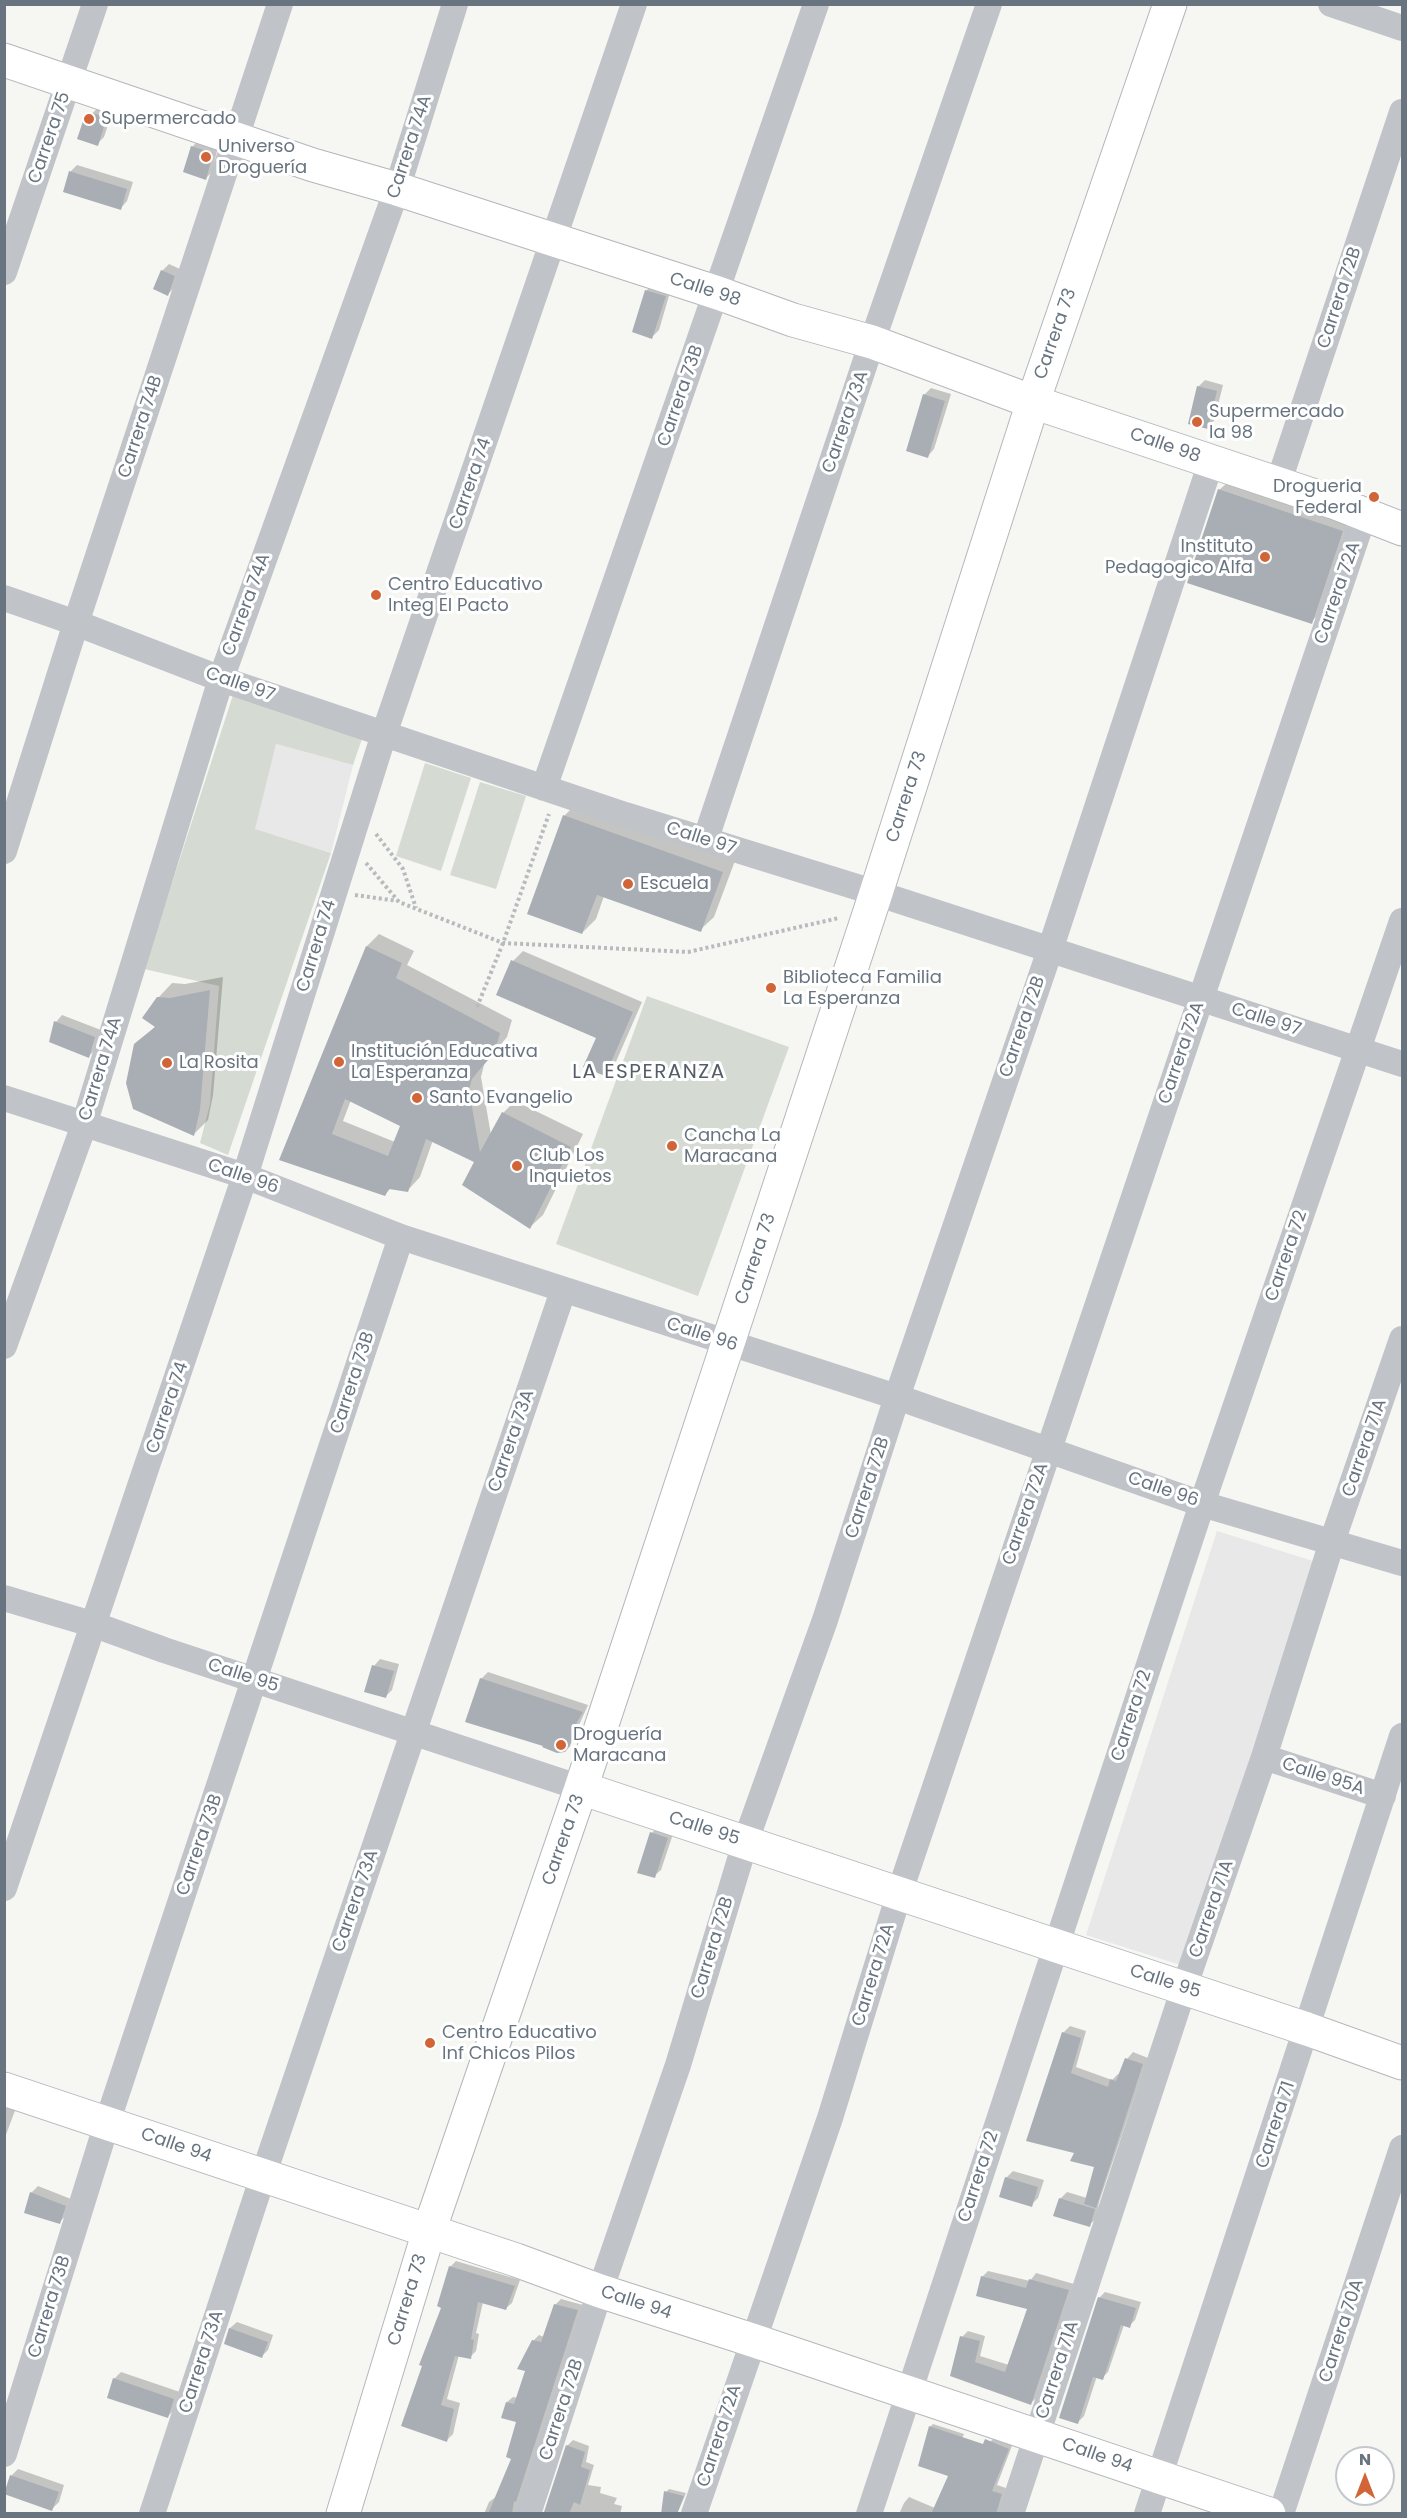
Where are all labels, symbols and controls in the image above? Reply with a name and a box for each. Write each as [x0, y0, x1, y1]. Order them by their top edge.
street label: Carrera 75 [24, 89, 76, 187]
street label: Carrera 74A [383, 92, 437, 202]
place label: Supermercado [101, 108, 236, 130]
marker: Supermercado [82, 112, 96, 126]
place label: Universo Droguería [218, 136, 307, 178]
marker: Universo Droguería [199, 150, 213, 164]
street label: Carrera 72B [1313, 244, 1367, 352]
street label: Calle 98 [667, 268, 743, 312]
street label: Carrera 73 [1030, 286, 1082, 382]
street label: Carrera 73B [654, 342, 708, 450]
street label: Carrera 73A [818, 368, 874, 476]
street label: Carrera 74B [114, 373, 168, 481]
place label: Supermercado la 98 [1209, 401, 1344, 444]
marker: Supermercado la 98 [1190, 415, 1204, 429]
street label: Calle 98 [1127, 424, 1203, 468]
street label: Carrera 74 [445, 435, 497, 533]
place label: Drogueria Federal [1273, 476, 1362, 518]
marker: Drogueria Federal [1367, 490, 1381, 504]
place label: Instituto Pedagogico Alfa [1105, 536, 1253, 578]
street label: Carrera 72A [1310, 539, 1366, 647]
marker: Instituto Pedagogico Alfa [1258, 550, 1272, 564]
street label: Carrera 74A [218, 551, 276, 659]
place label: Centro Educativo Integ El Pacto [388, 574, 543, 616]
marker: Centro Educativo Integ El Pacto [369, 588, 383, 602]
street label: Calle 97 [202, 663, 278, 707]
street label: Carrera 73 [882, 749, 932, 845]
street label: Calle 97 [663, 818, 739, 860]
place label: Escuela [640, 873, 709, 895]
marker: Escuela [621, 877, 635, 891]
street label: Carrera 74 [293, 897, 341, 995]
place label: Biblioteca Familia La Esperanza [783, 967, 942, 1010]
street label: Carrera 72B [996, 974, 1050, 1080]
marker: Biblioteca Familia La Esperanza [764, 981, 778, 995]
street label: Carrera 72A [1154, 999, 1210, 1107]
street label: Calle 97 [1228, 999, 1304, 1041]
street label: Carrera 74A [75, 1014, 127, 1124]
place label: Institución Educativa La Esperanza [351, 1041, 538, 1084]
place label: La Rosita [179, 1052, 259, 1074]
marker: Institución Educativa La Esperanza [332, 1055, 346, 1069]
marker: La Rosita [160, 1056, 174, 1070]
district label: LA ESPERANZA [572, 1061, 726, 1085]
place label: Santo Evangelio [429, 1087, 573, 1109]
marker: Santo Evangelio [410, 1091, 424, 1105]
place label: Cancha La Maracana [684, 1125, 781, 1168]
marker: Cancha La Maracana [665, 1139, 679, 1153]
place label: Club Los Inquietos [529, 1145, 612, 1188]
street label: Calle 96 [205, 1155, 281, 1199]
marker: Club Los Inquietos [510, 1159, 524, 1173]
street label: Carrera 72 [1261, 1208, 1313, 1304]
street label: Carrera 73 [731, 1211, 781, 1307]
street label: Calle 96 [664, 1313, 740, 1357]
street label: Carrera 73B [326, 1329, 380, 1437]
street label: Carrera 74 [142, 1359, 194, 1457]
street label: Carrera 73A [484, 1387, 540, 1495]
street label: Carrera 71A [1338, 1396, 1392, 1500]
street label: Carrera 72B [841, 1434, 895, 1542]
street label: Carrera 72A [998, 1460, 1054, 1568]
street label: Calle 96 [1125, 1468, 1201, 1512]
street label: Calle 95 [205, 1654, 281, 1698]
street label: Carrera 72 [1107, 1668, 1157, 1764]
place label: Droguería Maracana [573, 1724, 666, 1766]
marker: Droguería Maracana [554, 1738, 568, 1752]
street label: Calle 95A [1279, 1753, 1367, 1801]
street label: Carrera 73B [173, 1791, 227, 1899]
street label: Carrera 73 [538, 1792, 590, 1888]
street label: Calle 95 [666, 1807, 742, 1851]
street label: Carrera 73A [328, 1847, 384, 1955]
street label: Carrera 71A [1185, 1857, 1239, 1961]
street label: Carrera 72B [687, 1894, 739, 2002]
street label: Carrera 72A [848, 1921, 900, 2029]
street label: Calle 95 [1127, 1960, 1203, 2004]
place label: Centro Educativo Inf Chicos Pilos [442, 2022, 597, 2064]
marker: Centro Educativo Inf Chicos Pilos [423, 2036, 437, 2050]
street label: Carrera 71 [1252, 2079, 1300, 2171]
street label: Calle 94 [138, 2124, 214, 2168]
street label: Carrera 72 [954, 2129, 1004, 2225]
street label: Carrera 73 [384, 2252, 432, 2348]
street label: Carrera 73B [24, 2253, 76, 2361]
street label: Carrera 70A [1315, 2276, 1369, 2386]
street label: Calle 94 [598, 2281, 674, 2325]
street label: Carrera 73A [175, 2308, 229, 2416]
street label: Carrera 71A [1032, 2318, 1084, 2422]
street label: Carrera 72B [535, 2356, 589, 2464]
street label: Carrera 72A [693, 2382, 747, 2490]
street label: Calle 94 [1059, 2434, 1135, 2478]
north arrow [1335, 2446, 1395, 2506]
text: N [1359, 2448, 1371, 2471]

